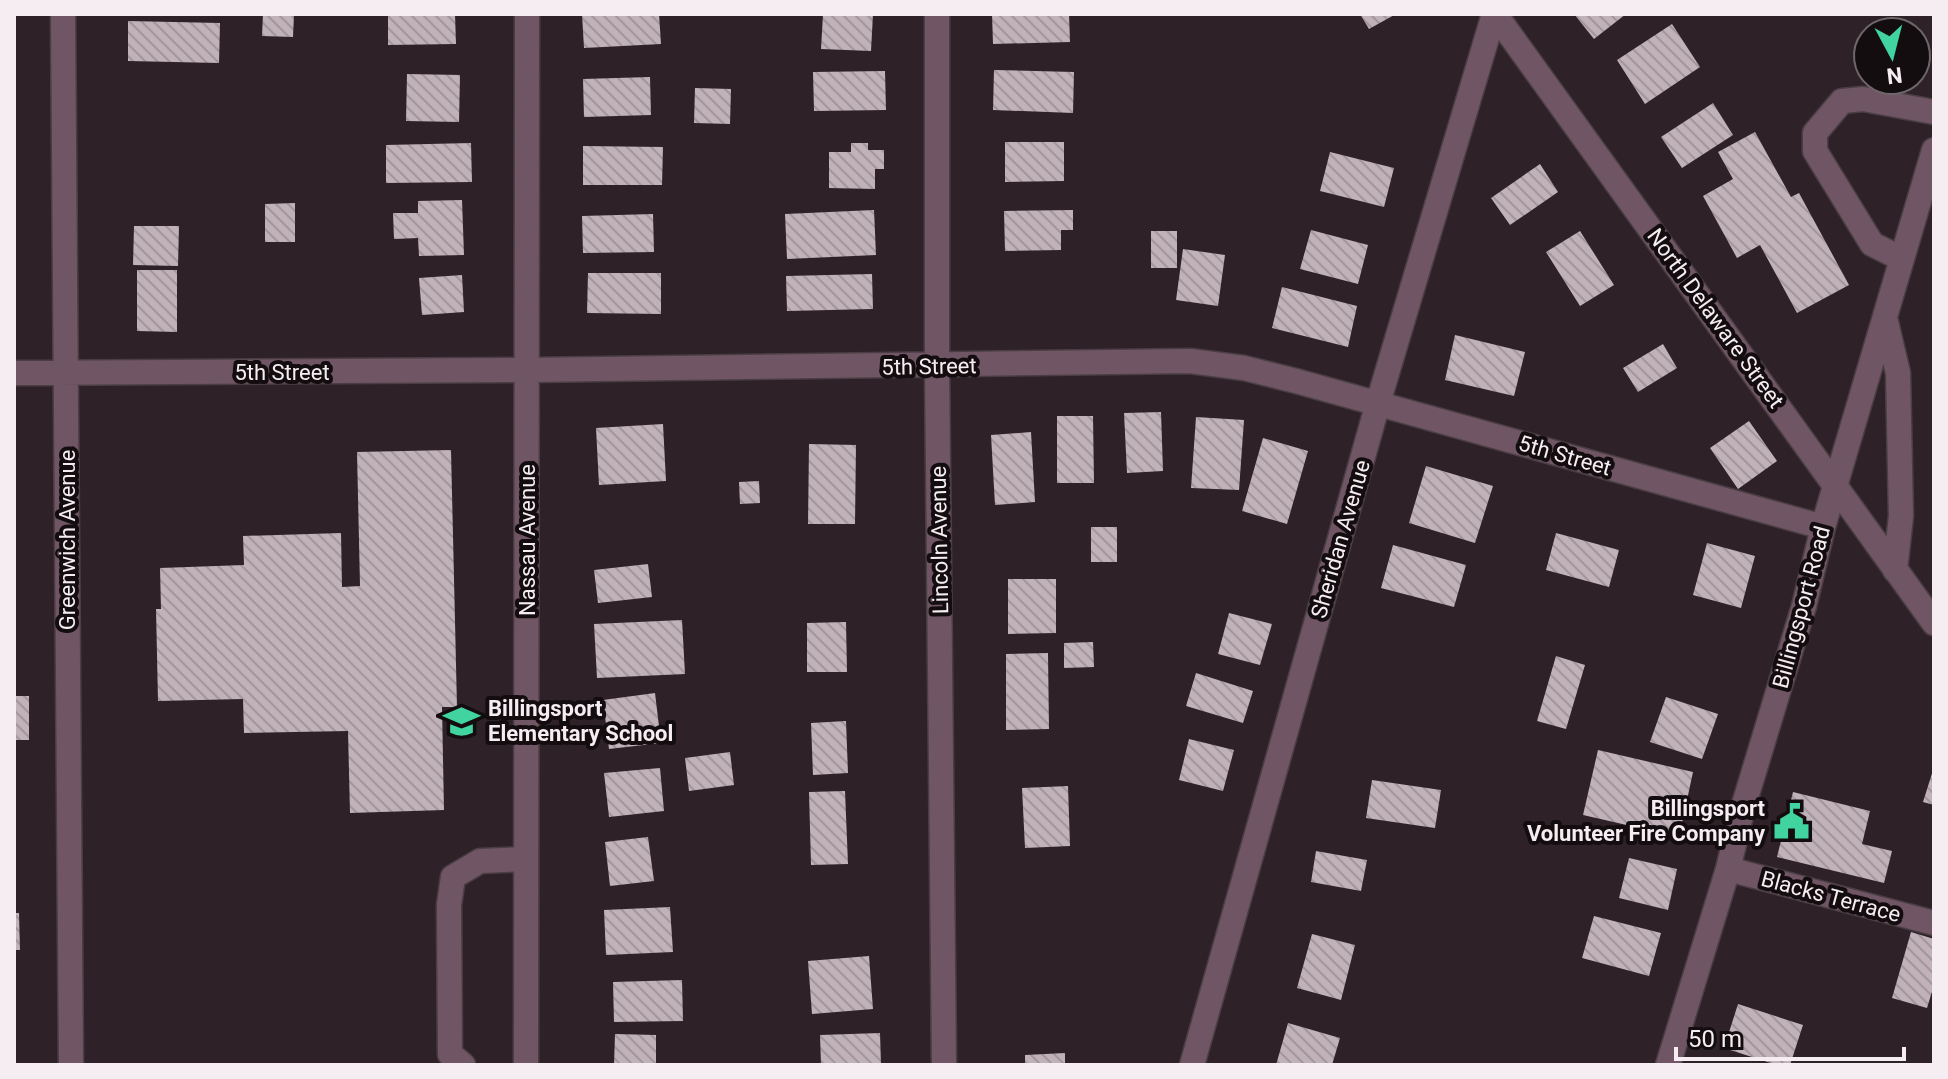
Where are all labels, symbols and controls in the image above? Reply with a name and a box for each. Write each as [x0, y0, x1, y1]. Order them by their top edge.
north arrow [1852, 16, 1932, 96]
text: N [1885, 62, 1904, 89]
street label: North Delaware Street [1642, 224, 1789, 413]
street label: 5th Street [881, 353, 977, 380]
street label: 5th Street [234, 360, 330, 385]
street label: 5th Street [1516, 430, 1614, 481]
street label: Greenwich Avenue [55, 450, 80, 630]
street label: Sheridan Avenue [1306, 457, 1375, 621]
street label: Nassau Avenue [515, 464, 540, 616]
street label: Lincoln Avenue [926, 466, 953, 614]
street label: Billingsport Road [1768, 523, 1835, 691]
place label: Billingsport Elementary School [488, 696, 673, 746]
school or university icon: Billingsport Elementary School [443, 702, 481, 740]
place label: Billingsport Volunteer Fire Company [1527, 796, 1766, 846]
public building icon: Billingsport Volunteer Fire Company [1772, 802, 1810, 840]
street label: Blacks Terrace [1758, 866, 1903, 927]
scale bar [1676, 1011, 1904, 1061]
text: 50 m [1688, 1025, 1742, 1053]

